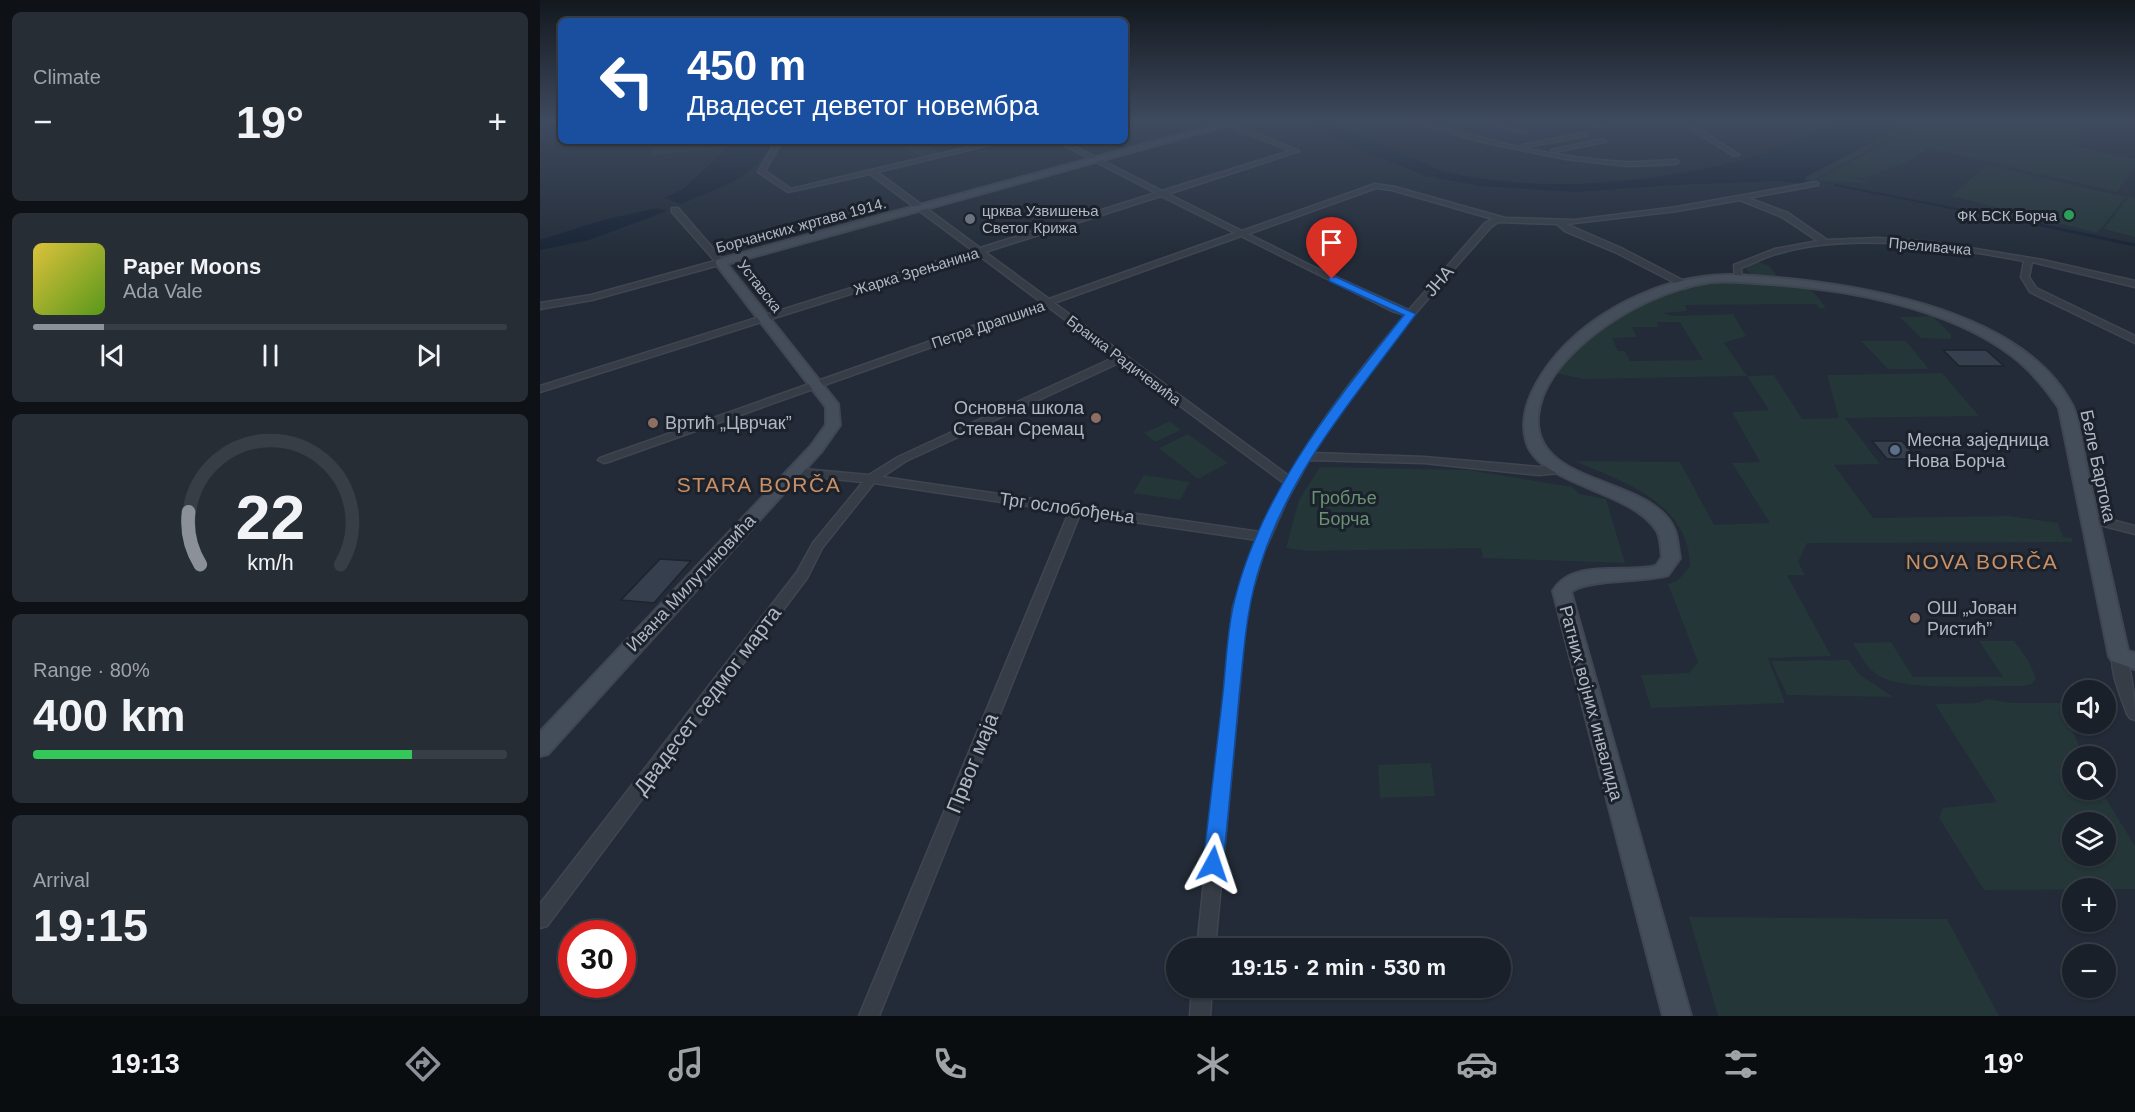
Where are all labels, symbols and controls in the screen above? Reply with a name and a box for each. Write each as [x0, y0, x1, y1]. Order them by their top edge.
icon: left [588, 42, 666, 120]
text: 450 m [687, 42, 806, 89]
text: Climate [33, 66, 101, 88]
text: Двадесет деветог новембра [687, 91, 1039, 121]
text: 19° [236, 97, 304, 148]
text: − [33, 103, 52, 140]
text: + [488, 103, 507, 140]
street label: Борчанских жртава 1914. [714, 194, 888, 256]
place label: црква Узвишења Светог Крижа [982, 202, 1099, 236]
place label: ФК БСК Борча [1957, 207, 2058, 224]
marker: ФК БСК Борча [2062, 208, 2076, 222]
marker: црква Узвишења Светог Крижа [963, 212, 977, 226]
pin [1306, 217, 1357, 279]
icon: arrive [1315, 226, 1348, 259]
street label: Преливачка [1888, 234, 1973, 258]
street label: Жарка Зрењанина [852, 244, 981, 298]
text: Paper Moons [123, 254, 261, 279]
street label: Уставска [734, 256, 786, 316]
street label: ЈНА [1420, 262, 1458, 300]
text: Ada Vale [123, 280, 203, 302]
street label: Петра Драпшина [929, 296, 1047, 351]
street label: Бранка Радичевића [1064, 312, 1185, 409]
icon: previous [96, 339, 129, 372]
icon: pause [254, 339, 287, 372]
icon: next [412, 339, 445, 372]
place label: Основна школа Стеван Сремац [953, 398, 1085, 439]
street label: Беле Бартока [2076, 408, 2120, 525]
marker: Основна школа Стеван Сремац [1089, 411, 1103, 425]
place label: Вртић „Цврчак” [665, 413, 792, 433]
marker: Вртић „Цврчак” [646, 416, 660, 430]
place label: Месна заједница Нова Борча [1907, 430, 2050, 471]
marker: Месна заједница Нова Борча [1888, 443, 1902, 457]
district label: STARA BORČA [677, 473, 841, 496]
text: 22 [235, 483, 305, 552]
park label: Гробље Борча [1311, 488, 1377, 529]
street label: Трг ослобођења [998, 489, 1137, 528]
street label: Ивана Милутиновића [622, 510, 760, 656]
district label: NOVA BORČA [1906, 550, 2058, 573]
text: km/h [247, 551, 293, 575]
place label: ОШ „Јован Ристић” [1927, 598, 2017, 639]
street label: Двадесет седмог марта [629, 601, 785, 799]
street label: Ратних војних инвалида [1555, 603, 1627, 804]
marker: ОШ „Јован Ристић” [1908, 611, 1922, 625]
text: Range · 80% [33, 659, 150, 681]
map controls [2062, 680, 2116, 998]
button: sound [2062, 680, 2116, 734]
text: 400 km [33, 690, 186, 741]
street label: Првог маја [942, 710, 1003, 816]
button: search [2062, 746, 2116, 800]
button: layers [2062, 812, 2116, 866]
position arrow [1181, 832, 1245, 896]
text: Arrival [33, 869, 90, 891]
button: + [2062, 878, 2116, 932]
text: 19:15 [33, 900, 148, 951]
speed limit sign: 30 [558, 920, 636, 998]
button: − [2062, 944, 2116, 998]
text: 19:15 · 2 min · 530 m [1231, 955, 1446, 980]
icon: directions [402, 1043, 444, 1085]
icon: music [665, 1043, 707, 1085]
icon: phone [929, 1043, 971, 1085]
icon: climate [1192, 1043, 1234, 1085]
icon: car [1456, 1043, 1498, 1085]
icon: filters [1720, 1043, 1762, 1085]
text: 19:13 [111, 1049, 180, 1079]
text: 19° [1983, 1049, 2024, 1079]

